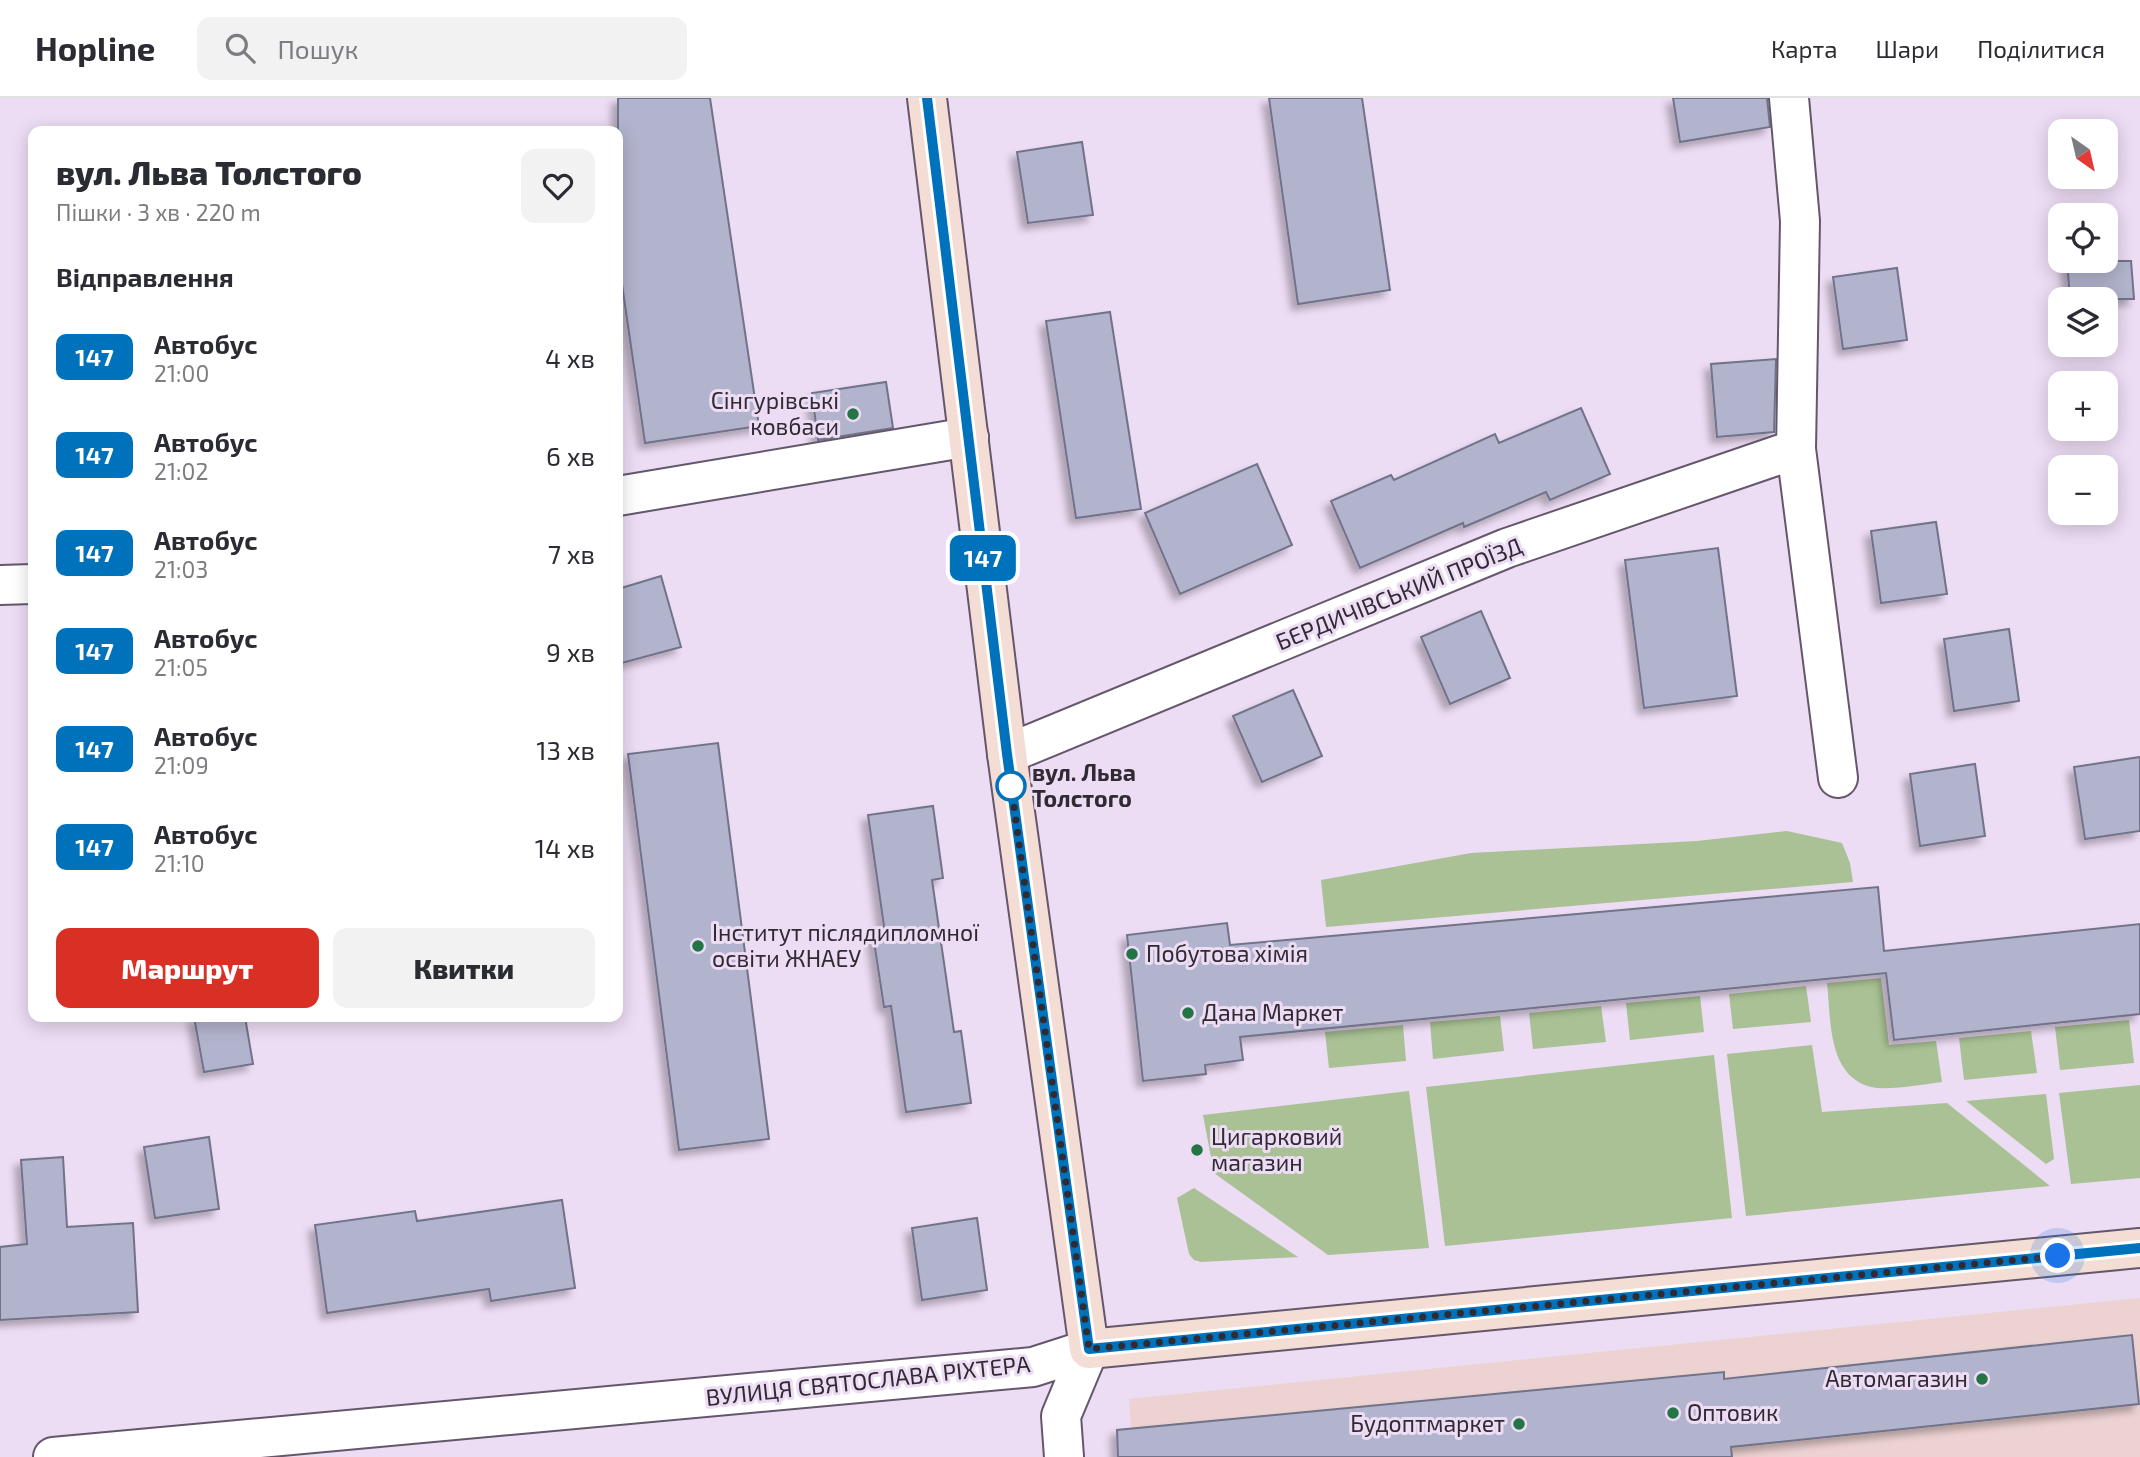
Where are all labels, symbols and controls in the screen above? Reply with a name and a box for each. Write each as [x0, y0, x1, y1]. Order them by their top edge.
search box [197, 17, 687, 80]
text: Hopline [35, 28, 155, 68]
icon: search [221, 29, 259, 67]
text: Пошук [277, 33, 358, 64]
text: Карта [1771, 34, 1838, 63]
text: Шари [1876, 34, 1939, 63]
text: Поділитися [1977, 34, 2105, 63]
north arrow [2048, 119, 2118, 189]
map controls [2048, 119, 2118, 525]
button: heart [521, 149, 595, 223]
text: вул. Льва Толстого [56, 152, 362, 192]
text: Пішки · 3 хв · 220 m [56, 198, 261, 226]
button: locate [2048, 203, 2118, 273]
text: Відправлення [56, 261, 234, 292]
button: layers [2048, 287, 2118, 357]
text: Автобус [154, 328, 257, 359]
text: 147 [75, 342, 114, 371]
text: 4 хв [545, 342, 595, 373]
text: 21:00 [154, 359, 209, 387]
button: + [2048, 371, 2118, 441]
place label: Сінгурівські ковбаси [711, 386, 839, 440]
marker: Сінгурівські ковбаси [845, 406, 861, 422]
text: Автобус [154, 426, 257, 457]
text: 147 [75, 440, 114, 469]
text: 6 хв [546, 440, 595, 471]
button: − [2048, 455, 2118, 525]
text: 21:02 [154, 457, 208, 485]
text: Автобус [154, 524, 257, 555]
street label: БЕРДИЧІВСЬКИЙ ПРОЇЗД [1271, 531, 1526, 655]
line badge: 147 [943, 535, 1023, 581]
text: 147 [75, 538, 114, 567]
text: 7 хв [548, 538, 595, 569]
text: 147 [964, 543, 1002, 572]
text: 21:03 [154, 555, 208, 583]
text: Автобус [154, 622, 257, 653]
text: 147 [75, 636, 114, 665]
text: 9 хв [546, 636, 595, 667]
text: 21:05 [154, 653, 208, 681]
text: Автобус [154, 720, 257, 751]
text: 147 [75, 734, 114, 763]
text: 13 хв [536, 734, 595, 765]
text: 21:09 [154, 751, 209, 779]
place label: вул. Льва Толстого [1032, 758, 1136, 812]
marker: вул. Льва Толстого [996, 771, 1026, 801]
text: Автобус [154, 818, 257, 849]
text: 147 [75, 832, 114, 861]
text: 14 хв [535, 832, 595, 863]
text: 21:10 [154, 849, 205, 877]
place label: Інститут післядипломної освіти ЖНАЕУ [712, 918, 979, 972]
button: Маршрут [56, 928, 319, 1008]
button: Квитки [333, 928, 595, 1008]
marker: Інститут післядипломної освіти ЖНАЕУ [690, 938, 706, 954]
place label: Побутова хімія [1146, 939, 1308, 968]
marker: Побутова хімія [1124, 946, 1140, 962]
place label: Дана Маркет [1202, 998, 1344, 1026]
marker: Дана Маркет [1180, 1005, 1196, 1021]
place label: Цигарковий магазин [1211, 1122, 1342, 1176]
marker: Цигарковий магазин [1189, 1142, 1205, 1158]
your location [2040, 1238, 2075, 1273]
street label: ВУЛИЦЯ СВЯТОСЛАВА РІХТЕРА [704, 1349, 1032, 1411]
place label: Автомагазин [1825, 1364, 1968, 1392]
marker: Автомагазин [1974, 1371, 1990, 1387]
place label: Оптовик [1687, 1398, 1778, 1426]
marker: Оптовик [1665, 1405, 1681, 1421]
place label: Будоптмаркет [1350, 1409, 1505, 1438]
marker: Будоптмаркет [1511, 1416, 1527, 1432]

